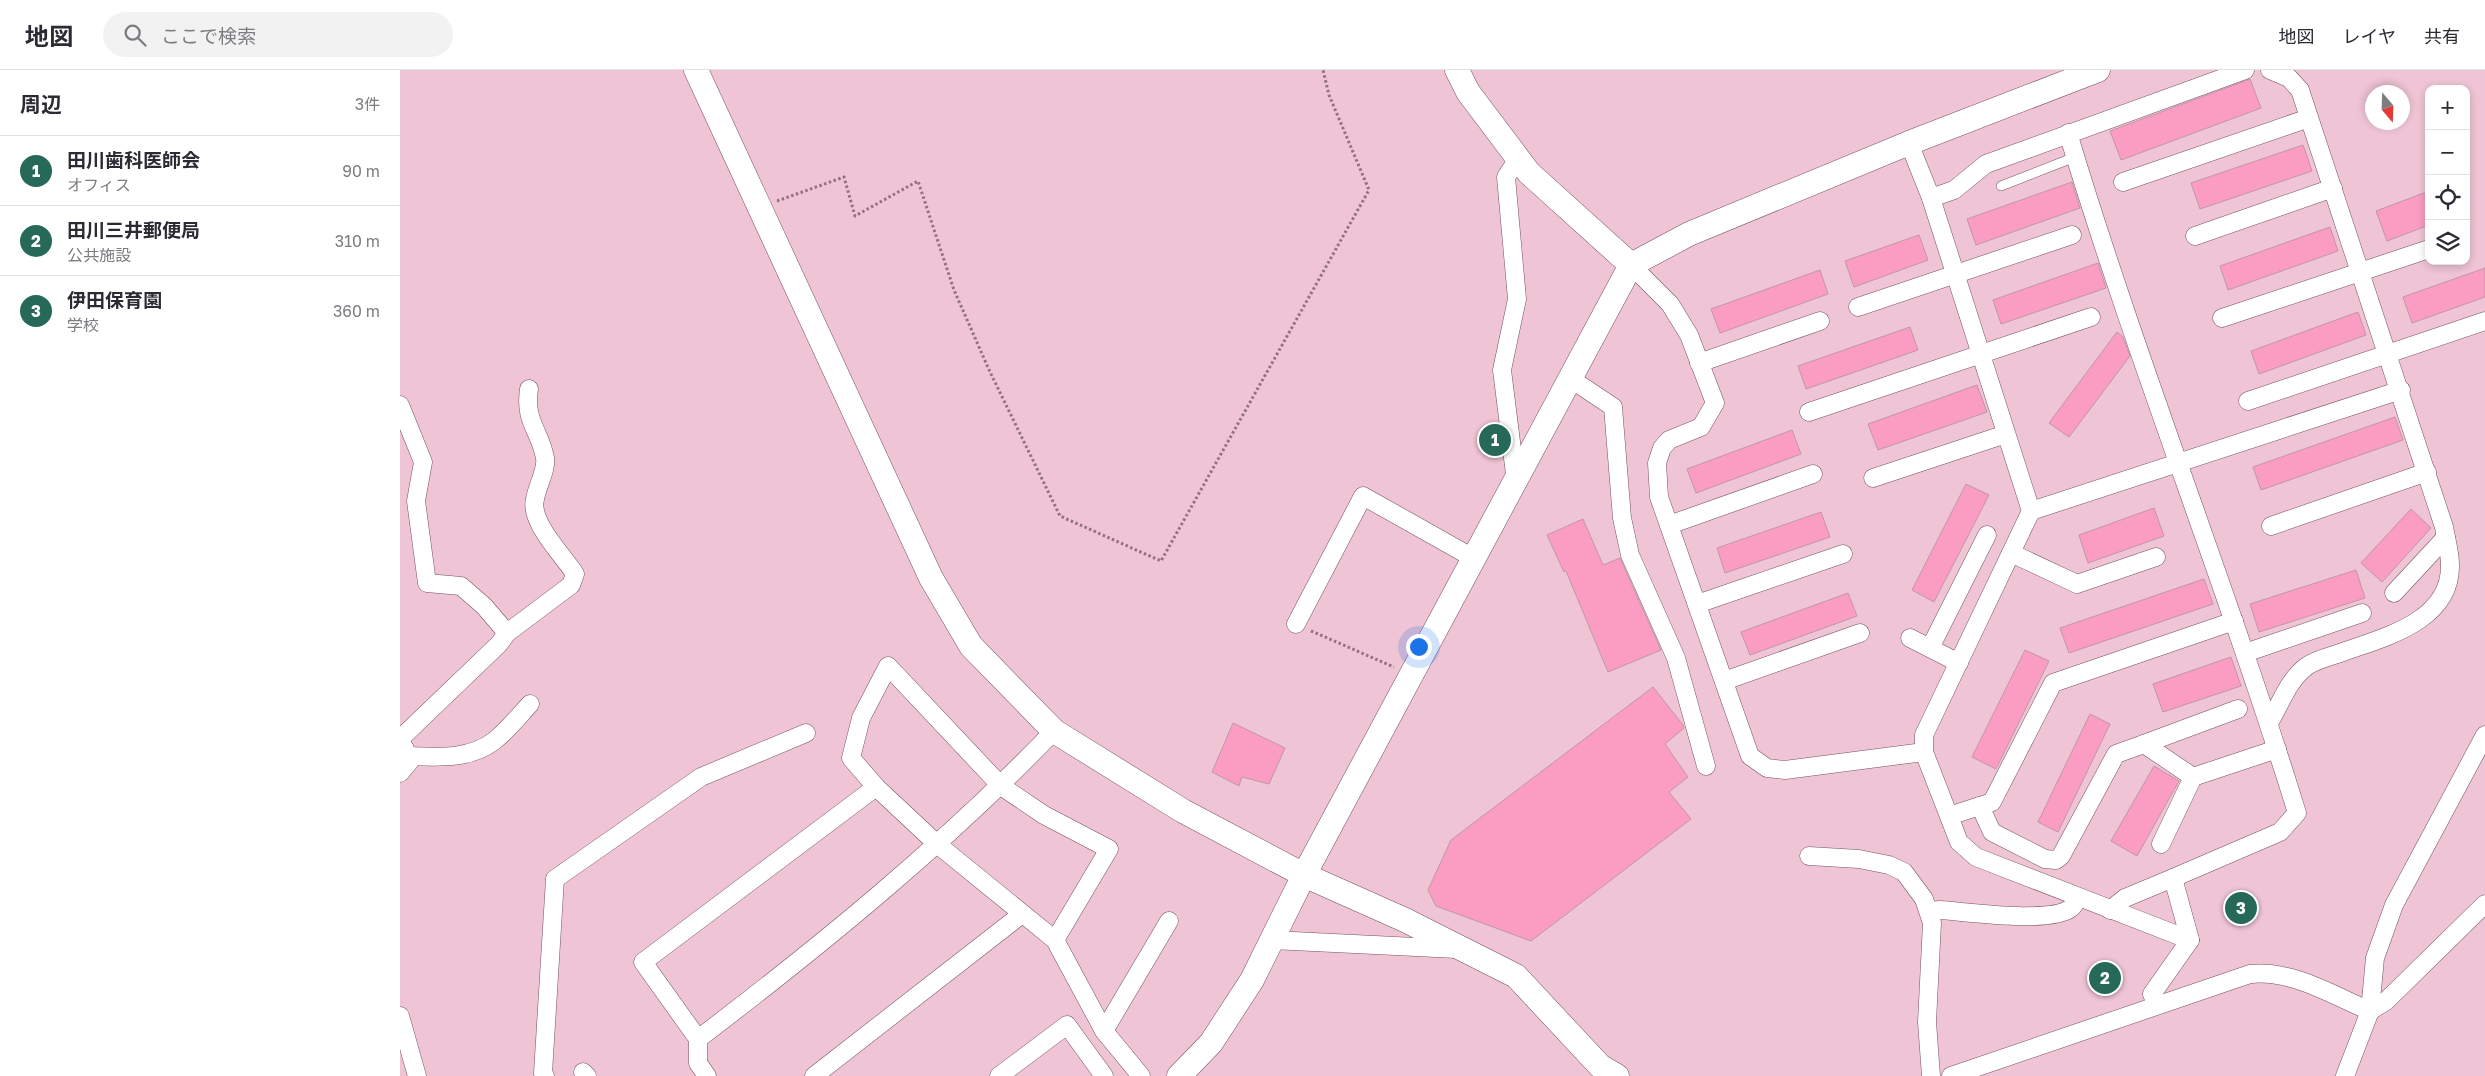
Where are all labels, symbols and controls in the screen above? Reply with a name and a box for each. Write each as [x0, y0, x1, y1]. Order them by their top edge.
search box [103, 12, 453, 57]
text: 地図 [25, 21, 73, 50]
icon: search [121, 21, 149, 49]
text: ここで検索 [161, 24, 256, 47]
text: 地図 [2279, 25, 2315, 47]
text: レイヤ [2343, 25, 2396, 47]
text: 共有 [2424, 25, 2460, 47]
north arrow [2365, 85, 2410, 130]
map controls [2425, 85, 2470, 265]
button: + [2425, 85, 2470, 130]
text: 周辺 [20, 91, 62, 117]
text: 3件 [355, 94, 380, 114]
button: − [2425, 130, 2470, 175]
text: 田川歯科医師会 [67, 148, 200, 171]
text: 1 [32, 161, 40, 181]
text: 90 m [342, 161, 380, 181]
text: オフィス [67, 175, 131, 195]
button: locate [2425, 175, 2470, 220]
text: 田川三井郵便局 [67, 218, 200, 241]
button: layers [2425, 220, 2470, 265]
text: 2 [31, 231, 41, 251]
text: 310 m [335, 231, 380, 251]
text: 公共施設 [67, 245, 131, 265]
text: 伊田保育園 [67, 288, 162, 311]
text: 3 [31, 301, 41, 321]
text: 360 m [333, 301, 380, 321]
text: 学校 [67, 315, 99, 335]
pin: 1 [1479, 421, 1511, 459]
your location [1406, 634, 1432, 660]
pin: 3 [2225, 889, 2257, 927]
pin: 2 [2089, 959, 2121, 997]

